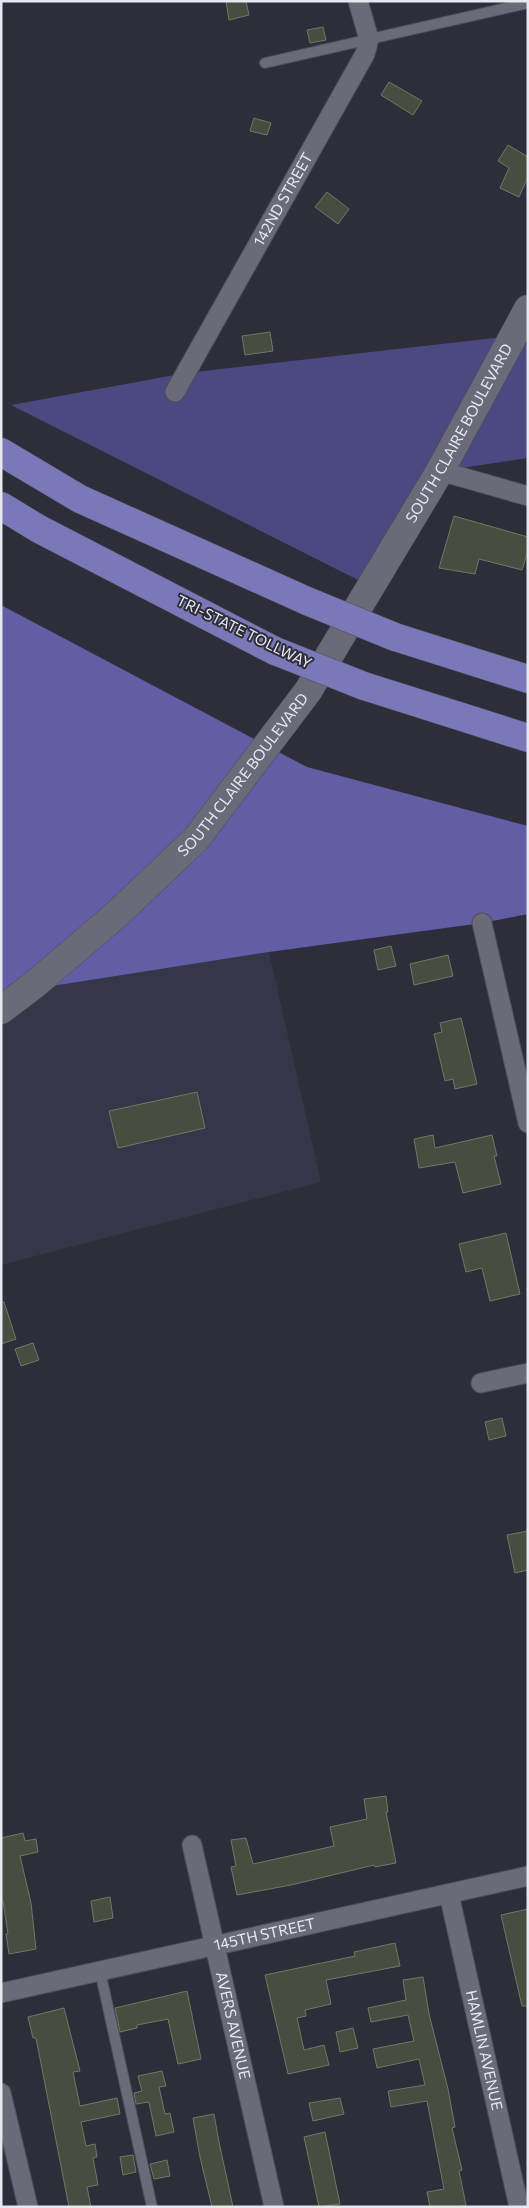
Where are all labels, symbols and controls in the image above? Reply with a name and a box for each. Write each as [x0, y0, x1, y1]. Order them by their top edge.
street label: 142ND STREET [249, 149, 316, 249]
street label: SOUTH CLAIRE BOULEVARD [401, 340, 515, 526]
street label: TRI-STATE TOLLWAY [174, 591, 315, 672]
street label: SOUTH CLAIRE BOULEVARD [173, 689, 311, 860]
street label: 145TH STREET [212, 1913, 317, 1953]
street label: AVERS AVENUE [213, 1970, 255, 2081]
street label: HAMLIN AVENUE [463, 1988, 507, 2112]

